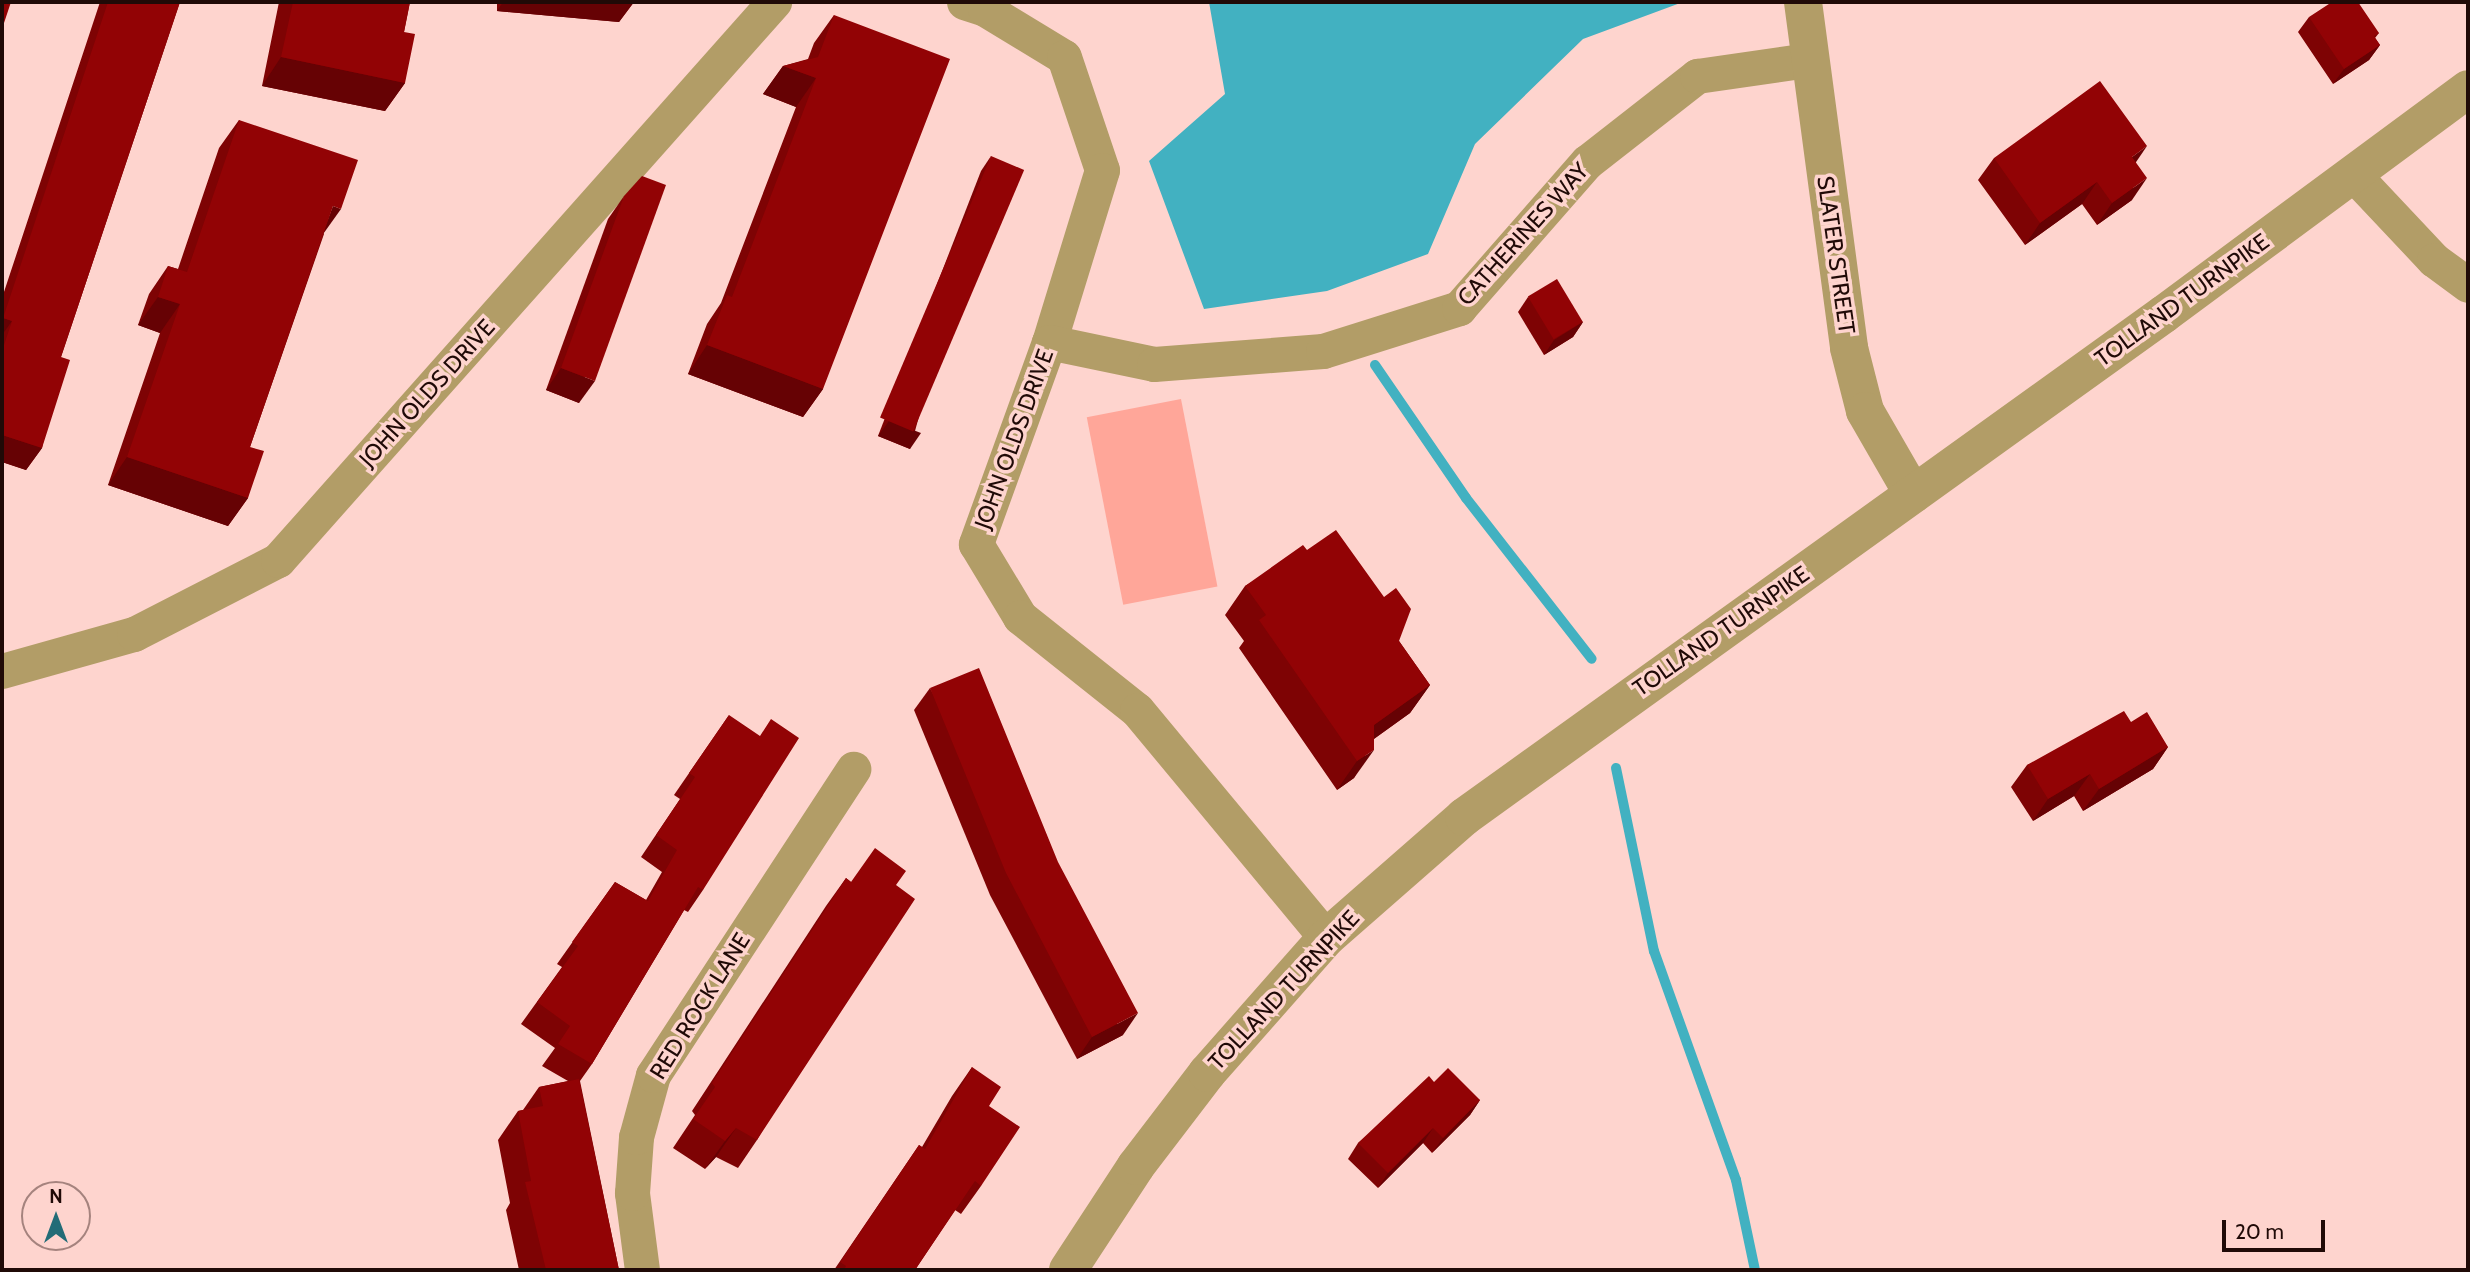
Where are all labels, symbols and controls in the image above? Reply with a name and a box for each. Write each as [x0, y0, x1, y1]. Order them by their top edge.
street label: CATHERINES WAY [1452, 157, 1594, 311]
street label: SLATER STREET [1811, 174, 1861, 336]
street label: TOLLAND TURNPIKE [2090, 228, 2274, 372]
street label: JOHN OLDS DRIVE [354, 314, 500, 472]
street label: JOHN OLDS DRIVE [969, 345, 1059, 533]
street label: TOLLAND TURNPIKE [1628, 560, 1814, 702]
street label: TOLLAND TURNPIKE [1203, 904, 1365, 1076]
street label: RED ROCK LANE [644, 928, 756, 1084]
north arrow [21, 1181, 91, 1251]
text: N [49, 1185, 63, 1208]
scale bar [2225, 1206, 2328, 1250]
text: 20 m [2235, 1219, 2284, 1244]

